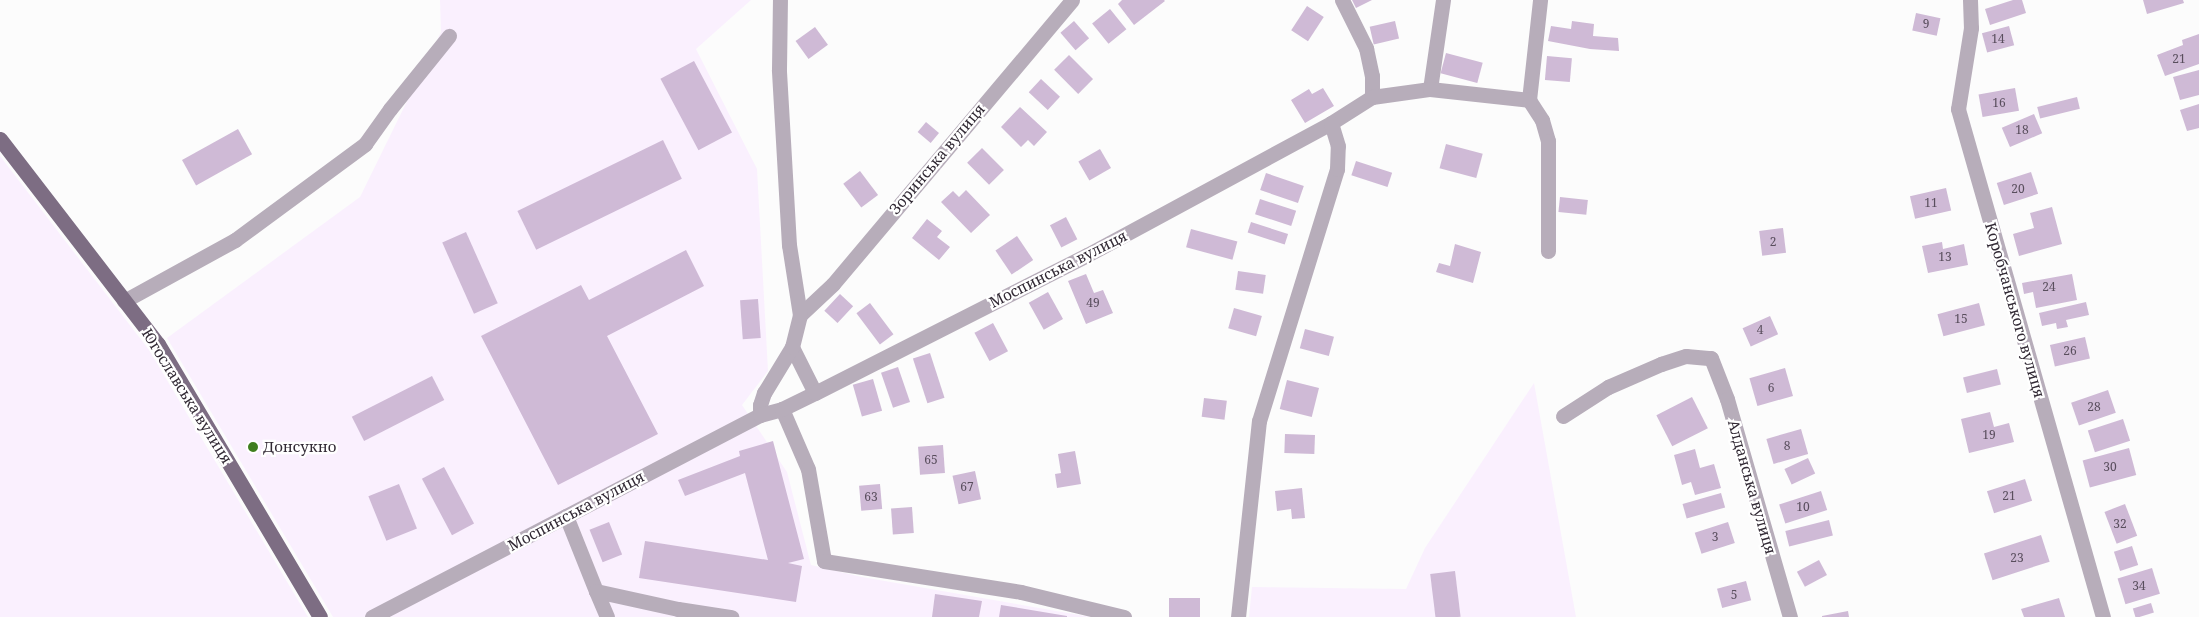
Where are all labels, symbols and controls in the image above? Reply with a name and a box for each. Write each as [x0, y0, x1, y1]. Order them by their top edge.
house number: 9 [1923, 17, 1929, 31]
house number: 14 [1991, 32, 2005, 46]
house number: 21 [2172, 52, 2186, 66]
house number: 16 [1992, 96, 2006, 110]
street label: Зоринська вулиця [886, 100, 988, 218]
house number: 18 [2015, 123, 2029, 137]
house number: 20 [2011, 182, 2025, 196]
house number: 11 [1924, 196, 1938, 210]
street label: Коробчанського вулиця [1981, 220, 2049, 400]
street label: Моспинська вулиця [986, 227, 1130, 311]
house number: 2 [1770, 235, 1776, 249]
house number: 13 [1938, 250, 1952, 264]
house number: 24 [2042, 280, 2056, 294]
house number: 49 [1086, 296, 1100, 310]
house number: 15 [1954, 312, 1968, 326]
house number: 4 [1757, 323, 1763, 337]
street label: Югославська вулиця [138, 325, 236, 467]
house number: 26 [2063, 344, 2077, 358]
house number: 6 [1768, 381, 1774, 395]
house number: 28 [2087, 400, 2101, 414]
street label: Алданська вулиця [1724, 418, 1780, 556]
house number: 19 [1982, 428, 1996, 442]
place label: Донсукно [263, 438, 336, 456]
house number: 8 [1784, 439, 1790, 453]
marker: Донсукно [247, 441, 259, 453]
house number: 65 [924, 453, 938, 467]
house number: 30 [2103, 460, 2117, 474]
street label: Моспинська вулиця [505, 467, 647, 555]
house number: 67 [960, 480, 974, 494]
house number: 21 [2002, 489, 2016, 503]
house number: 63 [864, 490, 878, 504]
house number: 10 [1796, 500, 1810, 514]
house number: 32 [2113, 517, 2127, 531]
house number: 3 [1712, 530, 1718, 544]
house number: 23 [2010, 551, 2024, 565]
house number: 34 [2132, 579, 2146, 593]
house number: 5 [1731, 588, 1737, 602]

